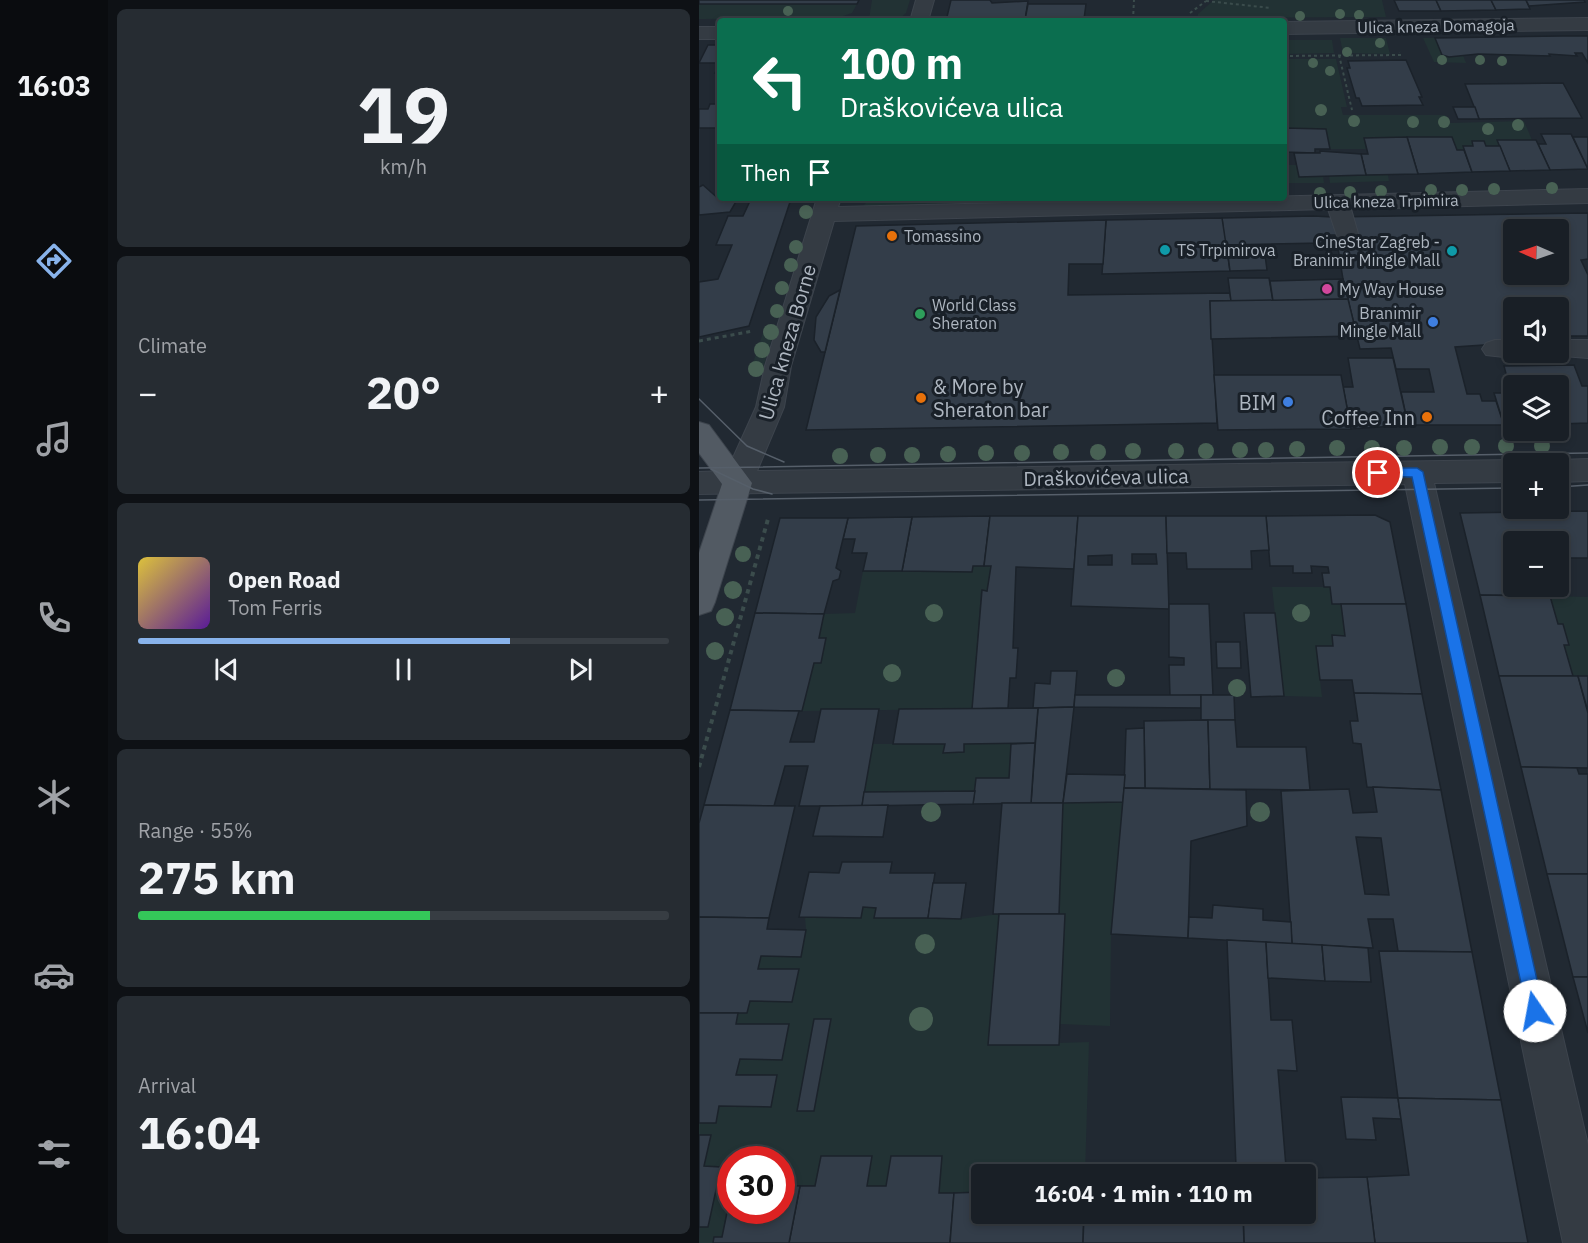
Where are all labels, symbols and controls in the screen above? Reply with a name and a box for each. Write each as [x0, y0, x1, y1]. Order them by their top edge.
street label: Ulica kneza Domagoja [1357, 15, 1515, 37]
text: 100 m [840, 36, 963, 91]
icon: left [741, 42, 819, 120]
text: 19 [357, 63, 450, 164]
text: 16:03 [17, 68, 91, 103]
text: Draškovićeva ulica [840, 89, 1063, 124]
text: km/h [380, 153, 427, 180]
icon: arrive [803, 156, 836, 189]
text: Then [741, 158, 791, 187]
street label: Ulica kneza Trpimira [1313, 190, 1459, 212]
north arrow [1503, 219, 1569, 285]
map controls [1503, 219, 1569, 597]
place label: Tomassino [904, 226, 981, 246]
marker: Tomassino [885, 229, 899, 243]
place label: CineStar Zagreb - Branimir Mingle Mall [1293, 232, 1440, 270]
icon: directions [33, 240, 75, 282]
place label: TS Trpimirova [1177, 240, 1276, 260]
marker: TS Trpimirova [1158, 243, 1172, 257]
marker: CineStar Zagreb - Branimir Mingle Mall [1445, 244, 1459, 258]
street label: Ulica kneza Borne [752, 261, 822, 423]
place label: My Way House [1339, 279, 1444, 299]
marker: My Way House [1320, 282, 1334, 296]
place label: World Class Sheraton [932, 295, 1017, 333]
button: sound [1503, 297, 1569, 363]
place label: Branimir Mingle Mall [1339, 303, 1421, 341]
marker: World Class Sheraton [913, 307, 927, 321]
marker: Branimir Mingle Mall [1426, 315, 1440, 329]
text: Climate [138, 332, 207, 359]
text: 20° [366, 363, 441, 421]
text: − [138, 371, 158, 414]
text: + [649, 371, 669, 414]
place label: & More by Sheraton bar [933, 373, 1049, 423]
button: layers [1503, 375, 1569, 441]
place label: BIM [1239, 389, 1276, 416]
marker: & More by Sheraton bar [914, 391, 928, 405]
marker: BIM [1281, 395, 1295, 409]
place label: Coffee Inn [1321, 404, 1415, 431]
marker: Coffee Inn [1420, 410, 1434, 424]
icon: music [33, 418, 75, 460]
pin [1352, 447, 1403, 498]
button: + [1503, 453, 1569, 519]
icon: arrive [1361, 456, 1394, 489]
street label: Draškovićeva ulica [1023, 462, 1189, 492]
button: − [1503, 531, 1569, 597]
text: Open Road [228, 565, 341, 594]
text: Tom Ferris [228, 594, 323, 621]
icon: phone [33, 597, 75, 639]
icon: previous [210, 653, 243, 686]
icon: pause [387, 653, 420, 686]
icon: next [564, 653, 597, 686]
icon: climate [33, 776, 75, 818]
text: Range · 55% [138, 817, 253, 844]
text: 275 km [138, 848, 296, 906]
icon: car [33, 954, 75, 996]
position arrow [1503, 979, 1567, 1043]
text: Arrival [138, 1072, 196, 1099]
text: 16:04 [138, 1103, 261, 1161]
icon: filters [33, 1133, 75, 1175]
speed limit sign: 30 [717, 1146, 795, 1224]
text: 16:04 · 1 min · 110 m [1034, 1179, 1253, 1208]

